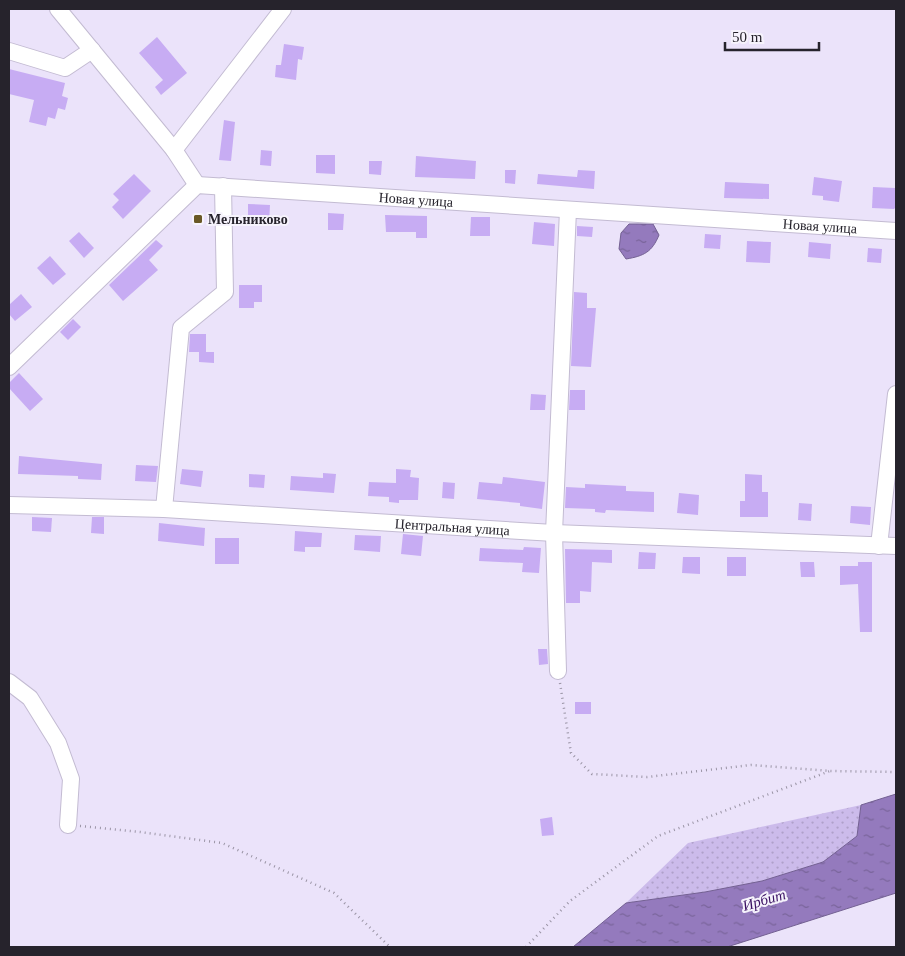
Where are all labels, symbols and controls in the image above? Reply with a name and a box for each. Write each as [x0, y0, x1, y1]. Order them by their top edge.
scale bar [725, 20, 819, 52]
text: 50 m [732, 29, 763, 45]
street label: Новая улица [378, 189, 454, 209]
place label: Мельниково [208, 212, 288, 227]
marker: Мельниково [192, 213, 204, 225]
street label: Новая улица [782, 216, 858, 236]
street label: Центральная улица [394, 516, 511, 538]
water label: Ирбит [740, 886, 788, 914]

